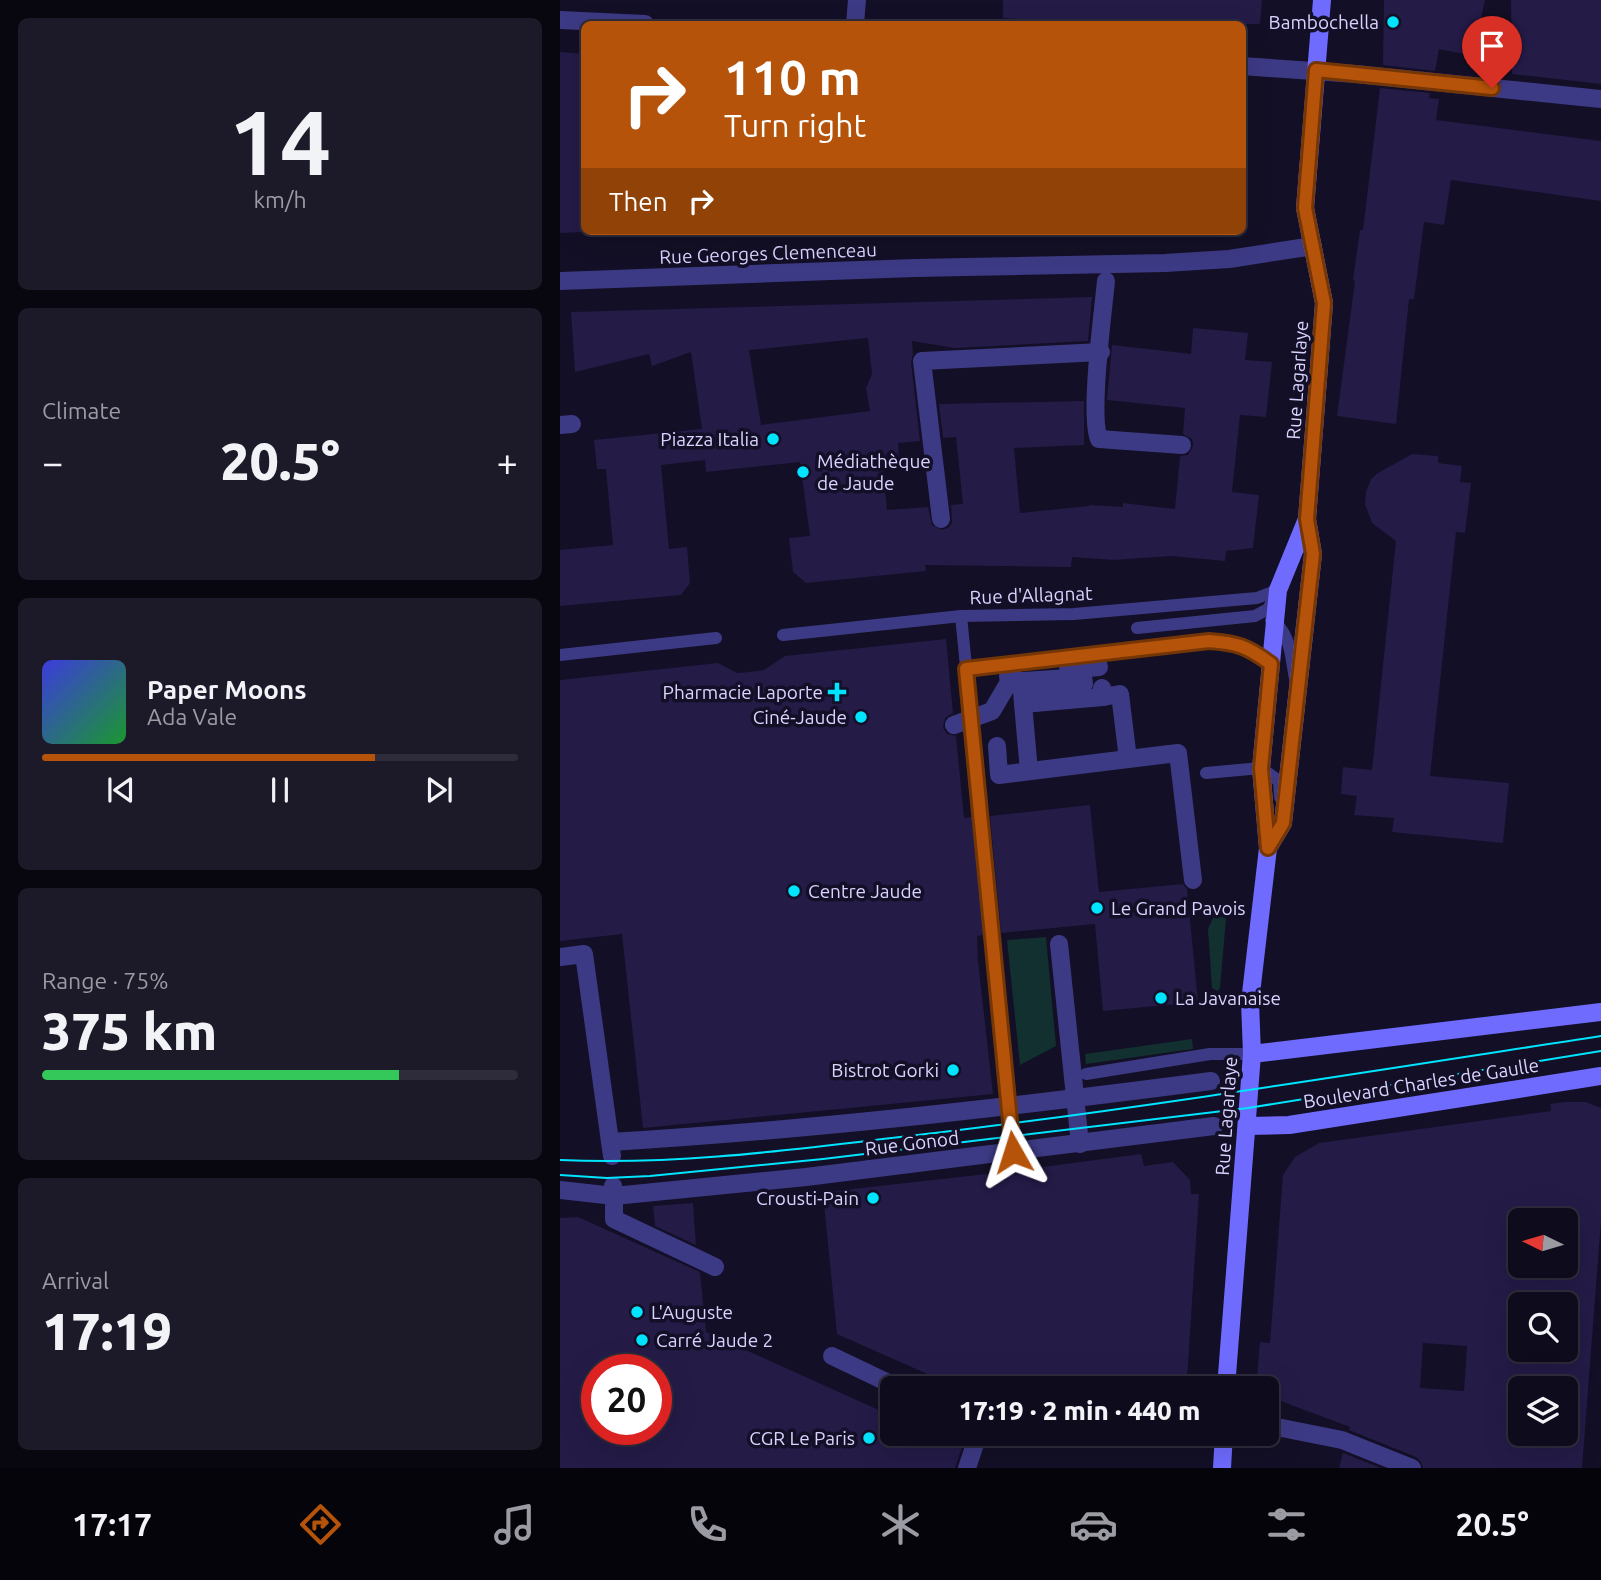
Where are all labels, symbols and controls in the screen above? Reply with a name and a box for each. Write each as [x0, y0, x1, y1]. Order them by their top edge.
place label: Bambochella [1269, 11, 1379, 33]
marker: Bambochella [1385, 14, 1401, 30]
pin [1462, 16, 1522, 88]
icon: arrive [1473, 27, 1511, 65]
icon: right [609, 49, 700, 140]
text: 110 m [724, 49, 861, 104]
text: 14 [229, 90, 331, 192]
text: Turn right [724, 107, 866, 143]
icon: right [682, 182, 720, 220]
text: km/h [253, 187, 307, 212]
text: Then [609, 187, 668, 216]
street label: Rue Georges Clemenceau [659, 238, 877, 268]
street label: Rue Lagarlaye [1282, 320, 1312, 440]
text: Climate [42, 398, 121, 423]
place label: Piazza Italia [660, 428, 759, 450]
marker: Piazza Italia [765, 431, 781, 447]
text: 20.5° [220, 432, 340, 490]
text: − [42, 441, 63, 483]
text: + [497, 441, 518, 483]
place label: Médiathèque de Jaude [817, 450, 931, 494]
marker: Médiathèque de Jaude [795, 464, 811, 480]
street label: Rue d'Allagnat [969, 582, 1093, 608]
text: Paper Moons [147, 675, 306, 704]
place label: Pharmacie Laporte [663, 681, 823, 703]
marker: Pharmacie Laporte [829, 684, 845, 700]
text: Ada Vale [147, 704, 237, 729]
place label: Ciné-Jaude [753, 706, 847, 728]
marker: Ciné-Jaude [853, 709, 869, 725]
icon: previous [102, 771, 140, 809]
icon: pause [261, 771, 299, 809]
icon: next [420, 771, 458, 809]
place label: Centre Jaude [808, 880, 922, 902]
marker: Centre Jaude [786, 883, 802, 899]
place label: Le Grand Pavois [1111, 897, 1246, 919]
marker: Le Grand Pavois [1089, 900, 1105, 916]
text: Range · 75% [42, 968, 169, 993]
place label: La Javanaise [1175, 987, 1281, 1009]
marker: La Javanaise [1153, 990, 1169, 1006]
text: 375 km [42, 1002, 217, 1060]
street label: Boulevard Charles de Gaulle [1302, 1053, 1540, 1113]
street label: Rue Lagarlaye [1211, 1056, 1241, 1176]
place label: Bistrot Gorki [831, 1059, 939, 1081]
marker: Bistrot Gorki [945, 1062, 961, 1078]
position arrow [976, 1115, 1050, 1189]
street label: Rue Gonod [864, 1126, 960, 1160]
place label: Crousti-Pain [756, 1187, 859, 1209]
marker: Crousti-Pain [865, 1190, 881, 1206]
north arrow [1508, 1208, 1578, 1278]
map controls [1508, 1208, 1578, 1446]
text: Arrival [42, 1268, 109, 1293]
button: search [1508, 1292, 1578, 1362]
place label: L'Auguste [651, 1301, 733, 1323]
text: 17:19 [42, 1302, 172, 1360]
marker: L'Auguste [629, 1304, 645, 1320]
place label: Carré Jaude 2 [656, 1329, 773, 1351]
marker: Carré Jaude 2 [634, 1332, 650, 1348]
speed limit sign: 20 [581, 1354, 672, 1445]
button: layers [1508, 1376, 1578, 1446]
text: 17:19 · 2 min · 440 m [959, 1396, 1200, 1425]
place label: CGR Le Paris [749, 1427, 855, 1449]
marker: CGR Le Paris [861, 1430, 877, 1446]
icon: directions [296, 1500, 345, 1549]
icon: music [490, 1500, 539, 1549]
icon: phone [683, 1500, 732, 1549]
icon: climate [876, 1500, 925, 1549]
icon: car [1069, 1500, 1118, 1549]
icon: filters [1262, 1500, 1311, 1549]
text: 17:17 [72, 1506, 152, 1542]
text: 20.5° [1455, 1506, 1529, 1542]

